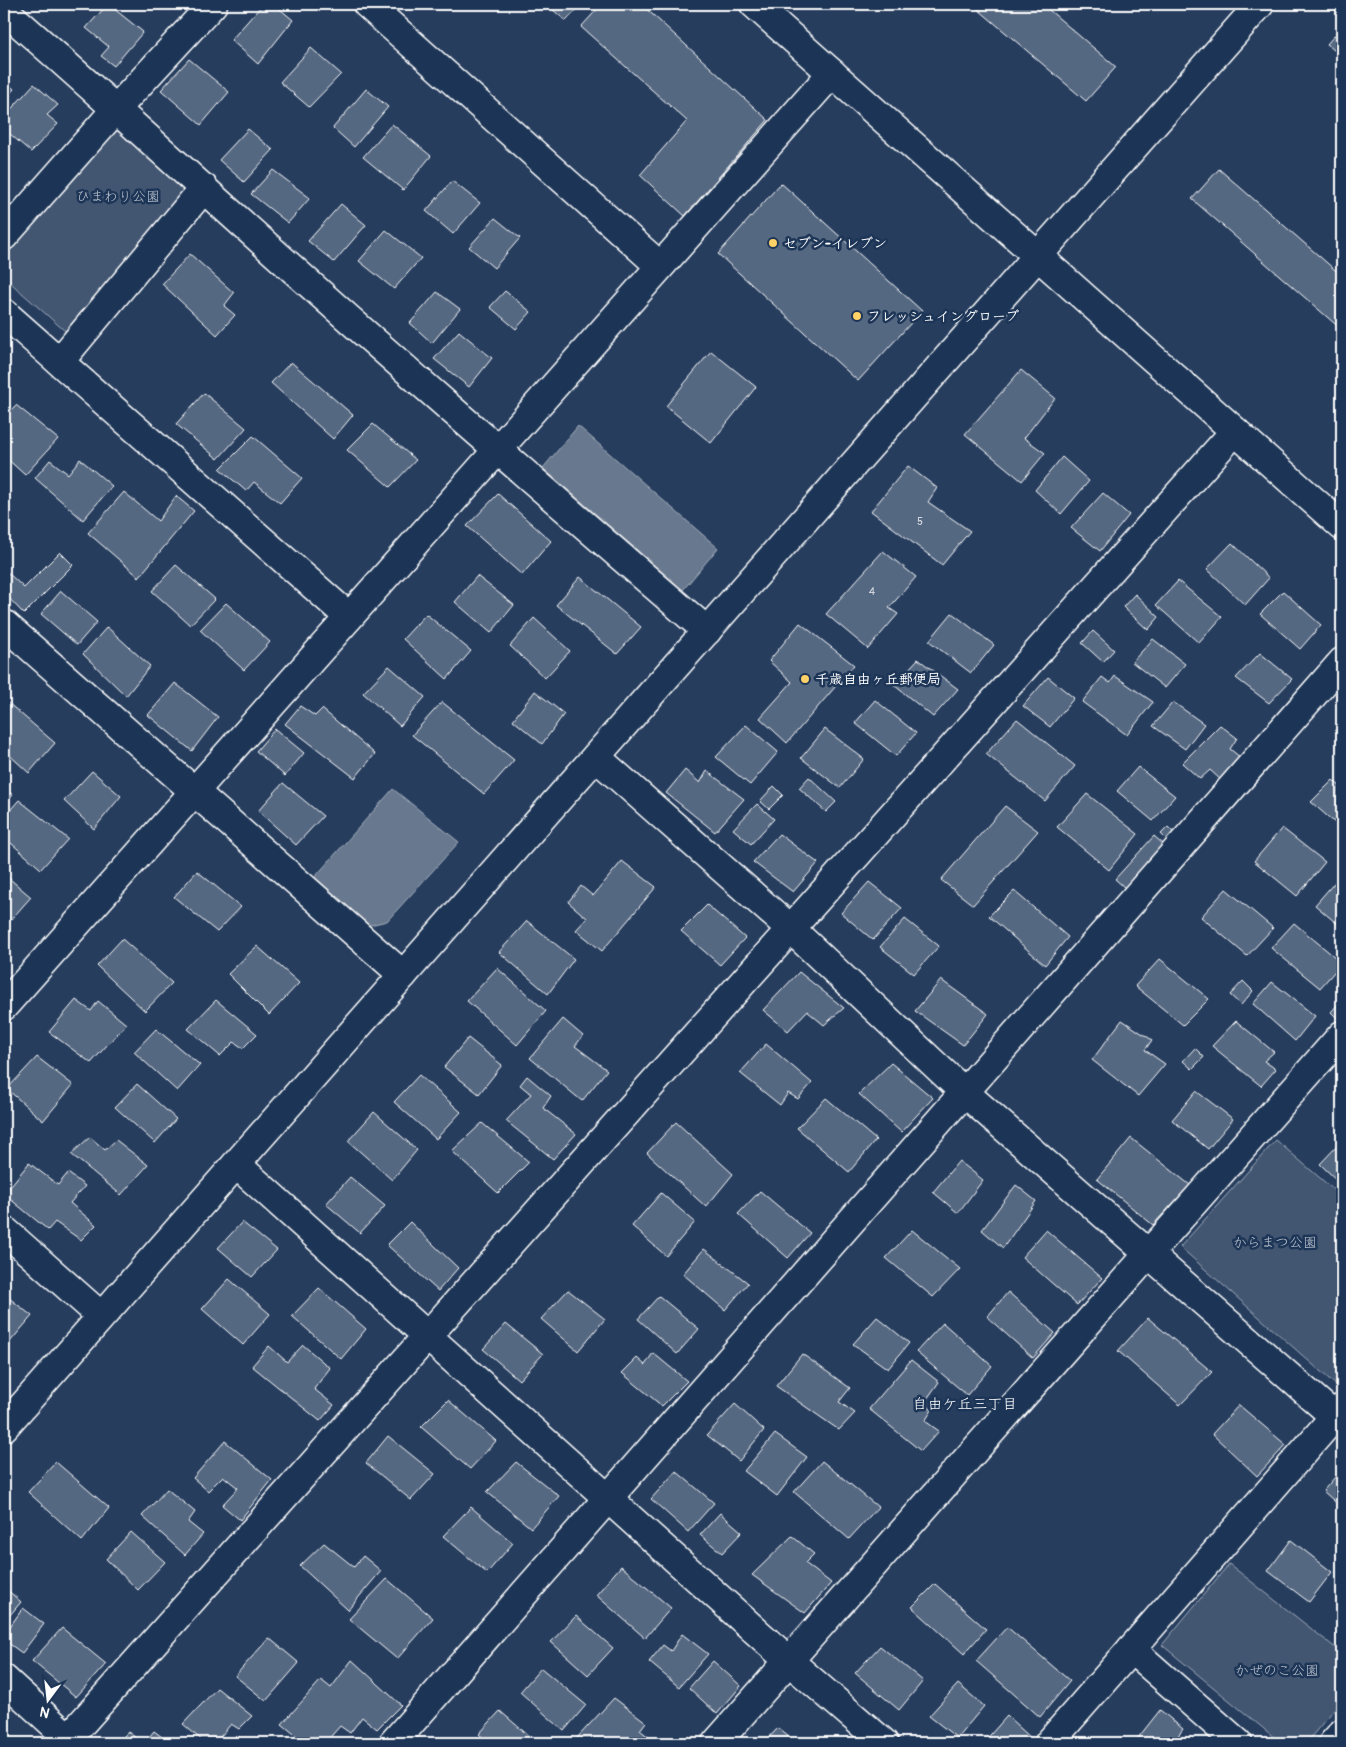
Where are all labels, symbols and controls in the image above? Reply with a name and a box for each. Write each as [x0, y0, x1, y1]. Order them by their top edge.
park label: ひまわり公園 [76, 188, 160, 205]
place label: セブン-イレブン [783, 235, 887, 252]
marker: セブン-イレブン [767, 237, 779, 249]
place label: フレッシュイングローブ [867, 308, 1019, 325]
marker: フレッシュイングローブ [851, 310, 863, 322]
house number: 5 [917, 515, 923, 528]
house number: 4 [869, 585, 876, 598]
place label: 千歳自由ヶ丘郵便局 [815, 671, 941, 688]
marker: 千歳自由ヶ丘郵便局 [799, 673, 811, 685]
park label: からまつ公園 [1233, 1234, 1317, 1251]
district label: 自由ケ丘三丁目 [912, 1395, 1018, 1414]
park label: かぜのこ公園 [1235, 1662, 1319, 1679]
north arrow [22, 1674, 72, 1724]
text: N [38, 1703, 52, 1722]

